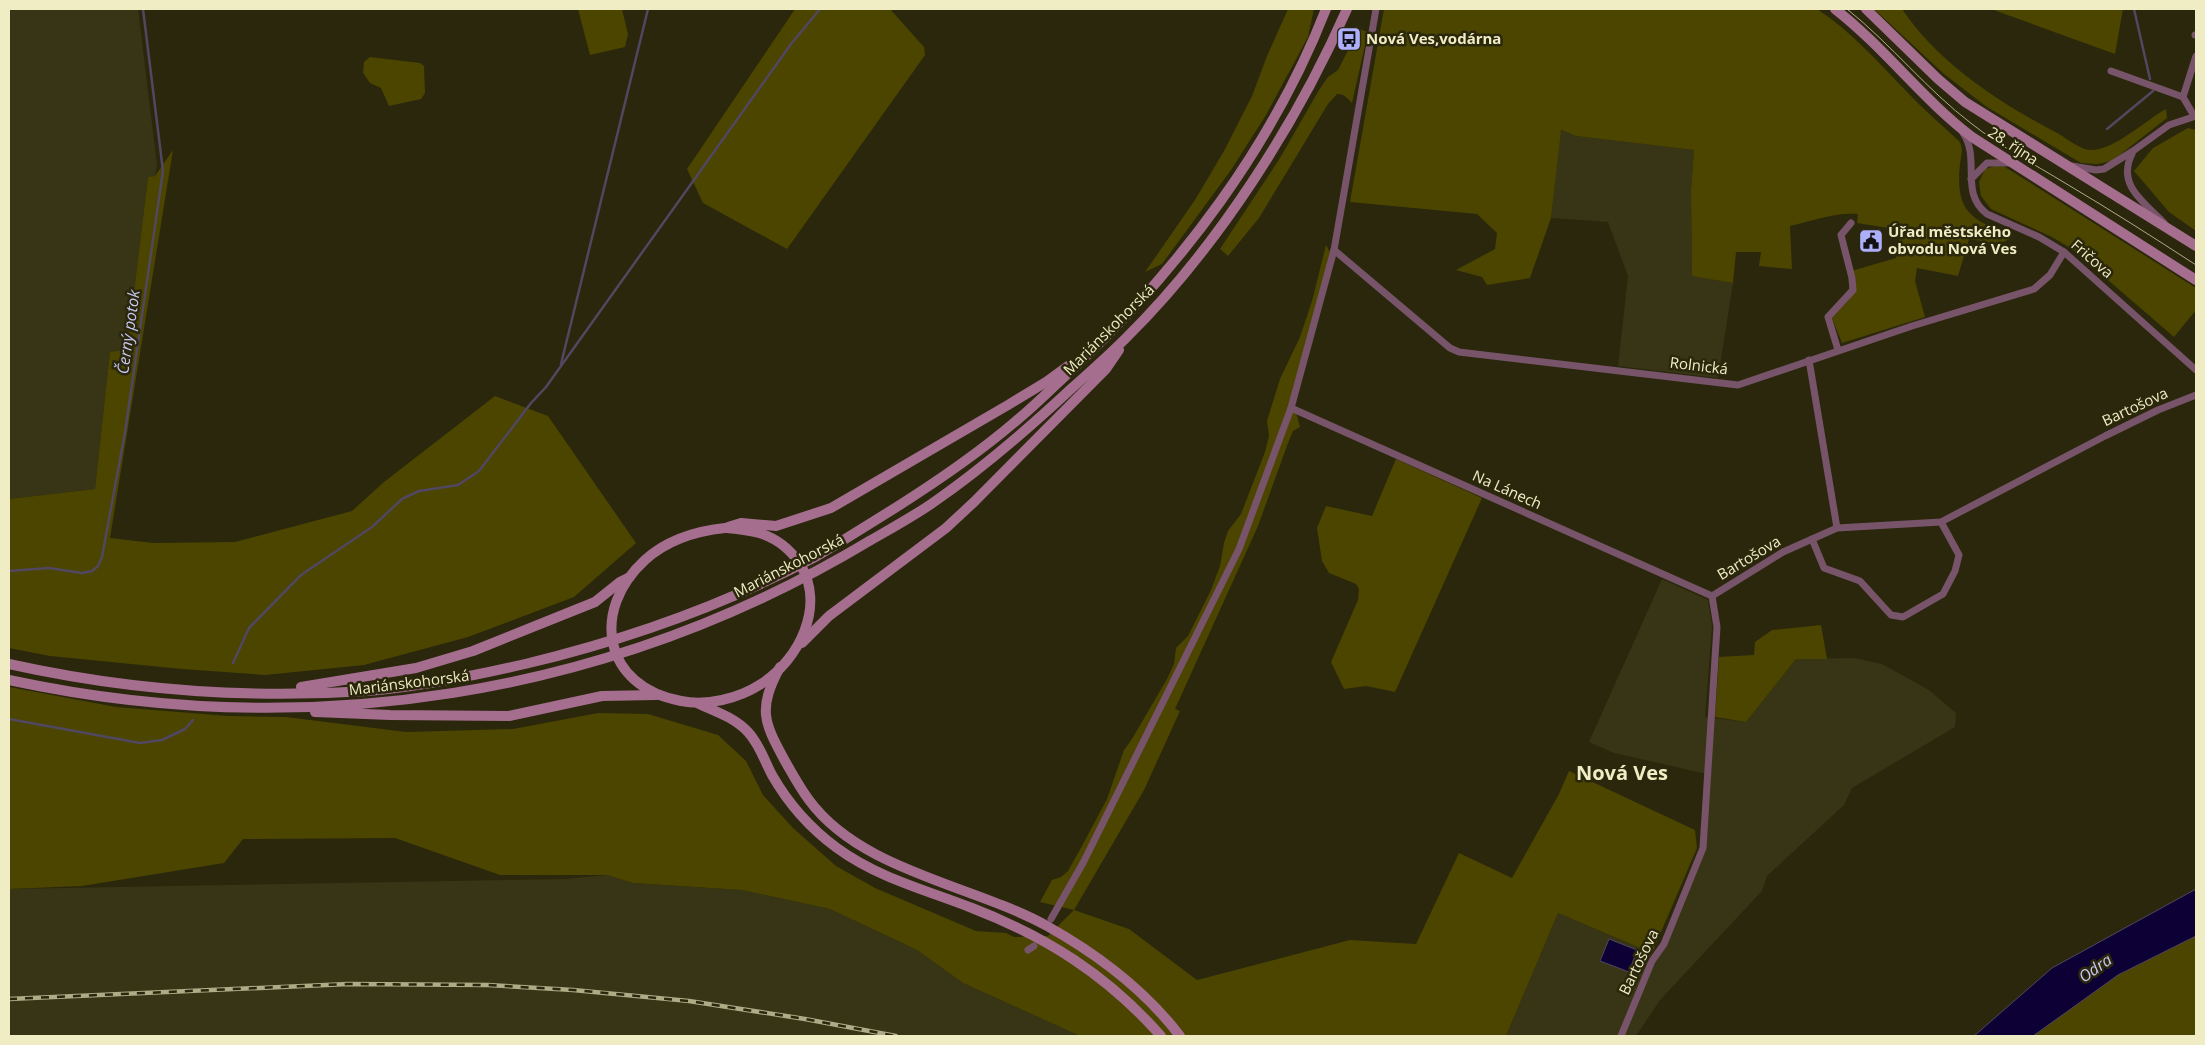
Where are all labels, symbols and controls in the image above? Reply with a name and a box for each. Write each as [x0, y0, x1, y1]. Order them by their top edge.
bus stop icon: Nová Ves,vodárna [1336, 26, 1362, 52]
place label: Nová Ves,vodárna [1366, 28, 1501, 48]
street label: 28. října [1985, 121, 2043, 169]
place label: Úřad městského obvodu Nová Ves [1888, 221, 2017, 258]
public building icon: Úřad městského obvodu Nová Ves [1858, 228, 1884, 254]
street label: Fričova [2067, 234, 2118, 282]
street label: Mariánskohorská [1058, 279, 1158, 379]
water label: Černý potok [111, 287, 145, 376]
street label: Rolnická [1669, 352, 1729, 378]
street label: Bartošova [2098, 382, 2171, 430]
street label: Na Lánech [1470, 465, 1545, 513]
street label: Mariánskohorská [730, 529, 847, 601]
street label: Bartošova [1713, 530, 1784, 584]
street label: Mariánskohorská [348, 665, 470, 699]
district label: Nová Ves [1576, 759, 1668, 786]
street label: Bartošova [1614, 925, 1663, 998]
water label: Odra [2074, 949, 2116, 987]

